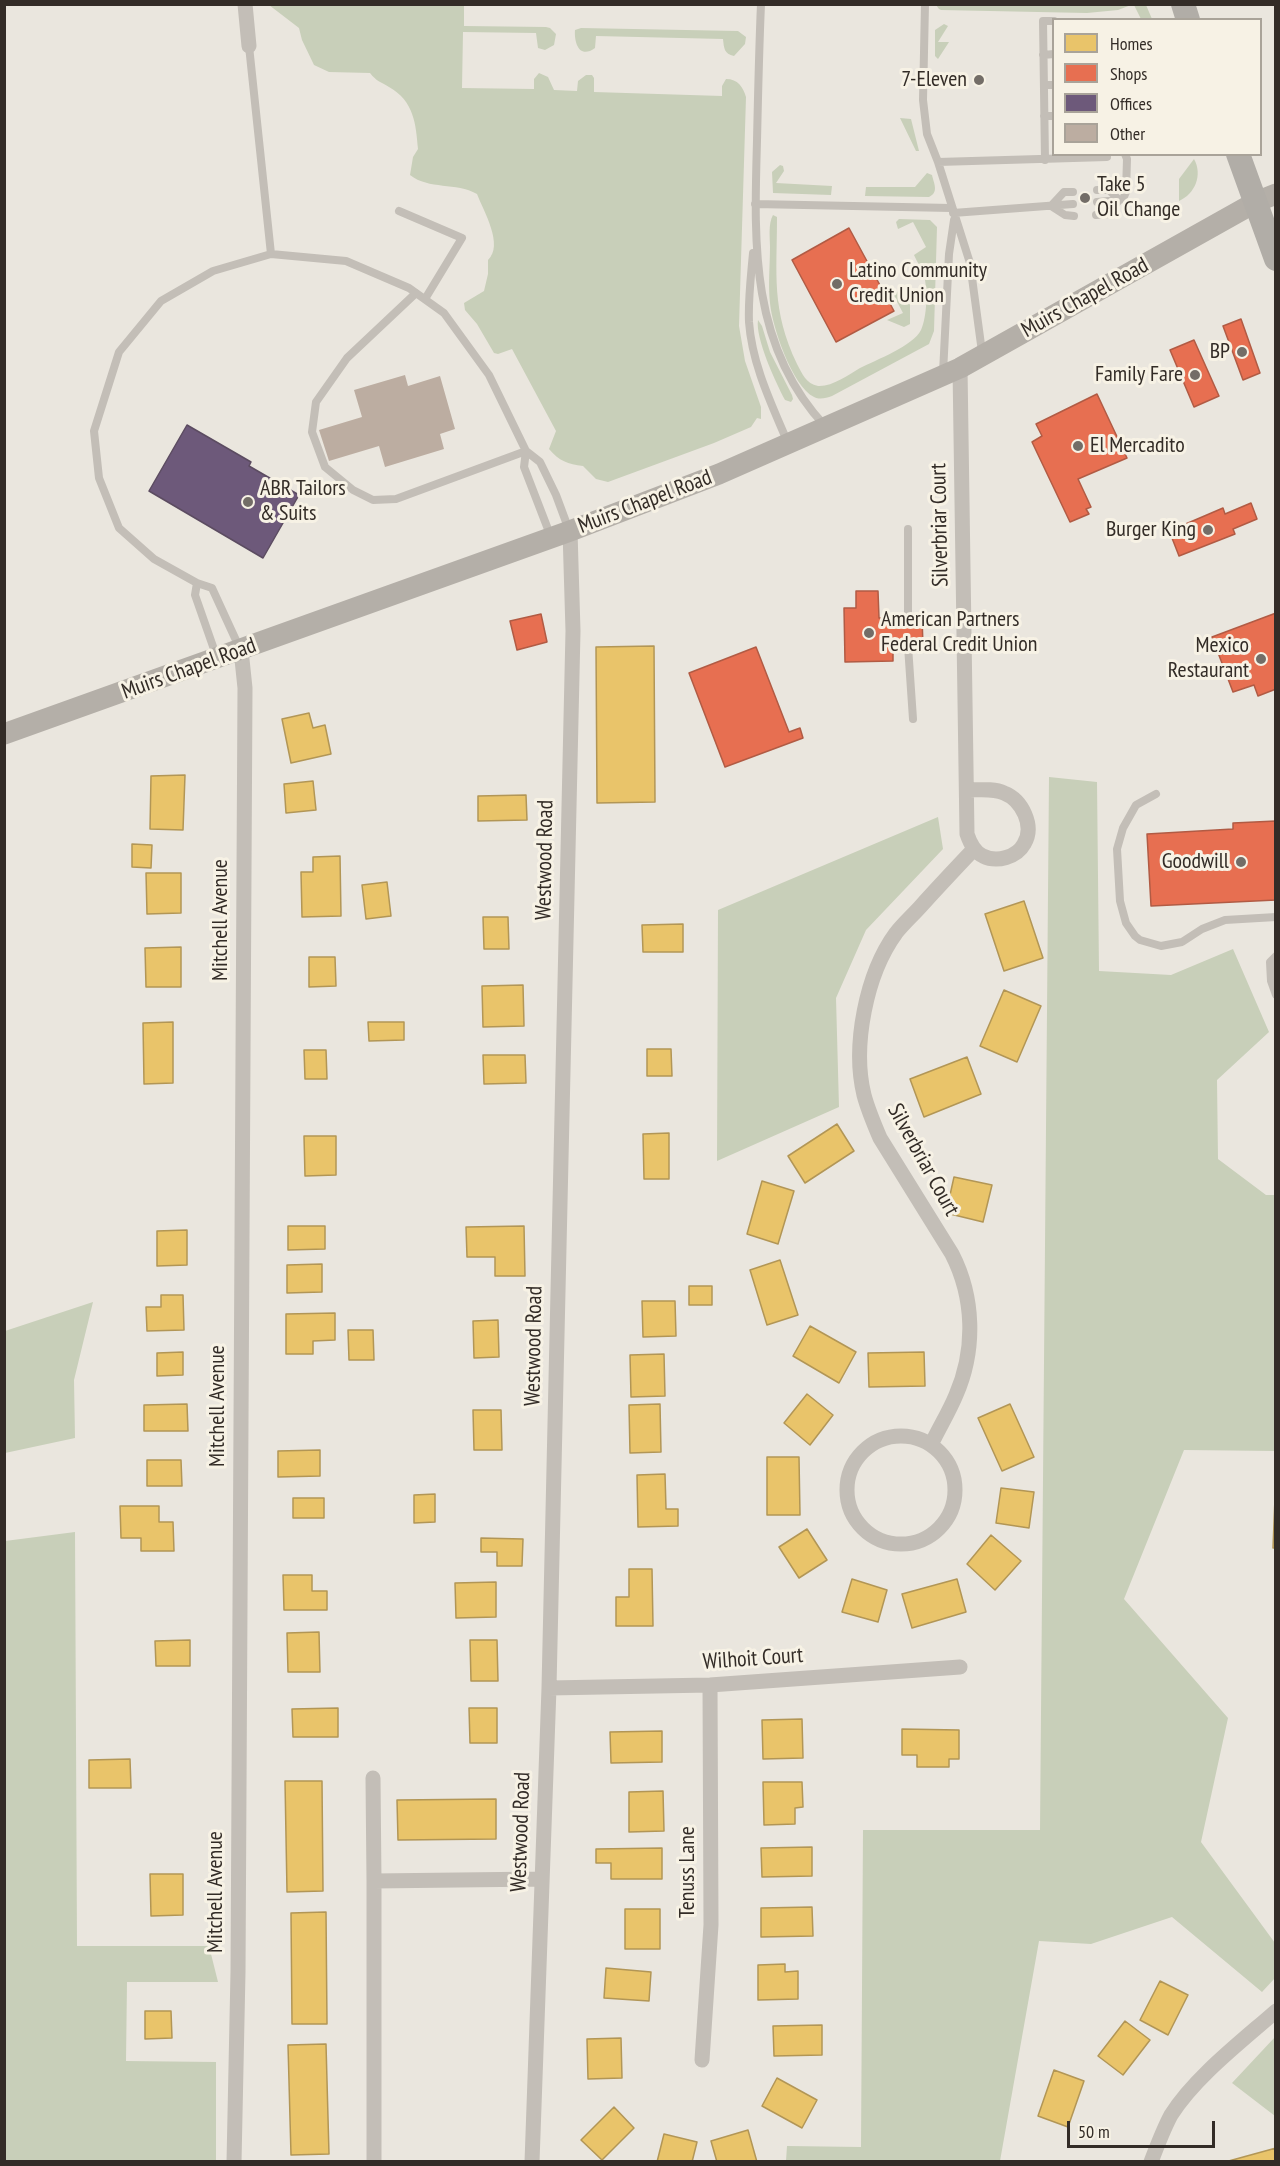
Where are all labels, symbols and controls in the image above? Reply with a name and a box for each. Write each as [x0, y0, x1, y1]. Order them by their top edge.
legend [1052, 18, 1262, 156]
text: Homes [1110, 32, 1153, 55]
text: Shops [1110, 62, 1147, 85]
place label: 7-Eleven [901, 67, 967, 93]
marker: 7-Eleven [972, 73, 986, 87]
text: Offices [1110, 92, 1152, 115]
text: Other [1110, 122, 1145, 145]
place label: Take 5 Oil Change [1097, 172, 1180, 224]
marker: Take 5 Oil Change [1078, 191, 1092, 205]
street label: Muirs Chapel Road [1017, 252, 1153, 344]
place label: Latino Community Credit Union [849, 258, 987, 310]
marker: Latino Community Credit Union [830, 277, 844, 291]
place label: BP [1210, 339, 1230, 365]
marker: BP [1235, 345, 1249, 359]
place label: Family Fare [1095, 362, 1183, 388]
marker: Family Fare [1188, 368, 1202, 382]
place label: El Mercadito [1090, 433, 1185, 459]
marker: El Mercadito [1071, 439, 1085, 453]
street label: Silverbriar Court [926, 463, 954, 587]
street label: Muirs Chapel Road [574, 464, 716, 540]
place label: ABR Tailors & Suits [260, 476, 346, 528]
marker: ABR Tailors & Suits [241, 495, 255, 509]
place label: Burger King [1106, 517, 1196, 543]
marker: Burger King [1201, 523, 1215, 537]
place label: American Partners Federal Credit Union [881, 607, 1037, 658]
marker: American Partners Federal Credit Union [862, 626, 876, 640]
street label: Muirs Chapel Road [118, 632, 260, 706]
place label: Mexico Restaurant [1168, 633, 1249, 684]
marker: Mexico Restaurant [1254, 652, 1268, 666]
street label: Westwood Road [531, 800, 559, 920]
place label: Goodwill [1162, 849, 1229, 875]
marker: Goodwill [1234, 855, 1248, 869]
street label: Mitchell Avenue [208, 859, 234, 981]
street label: Silverbriar Court [881, 1099, 965, 1221]
street label: Westwood Road [520, 1286, 548, 1406]
street label: Mitchell Avenue [205, 1345, 231, 1467]
street label: Wilhoit Court [702, 1642, 804, 1676]
street label: Westwood Road [506, 1772, 536, 1892]
street label: Tenuss Lane [675, 1826, 701, 1918]
street label: Mitchell Avenue [203, 1831, 229, 1953]
scale bar [1070, 2109, 1218, 2147]
text: 50 m [1078, 2120, 1110, 2143]

